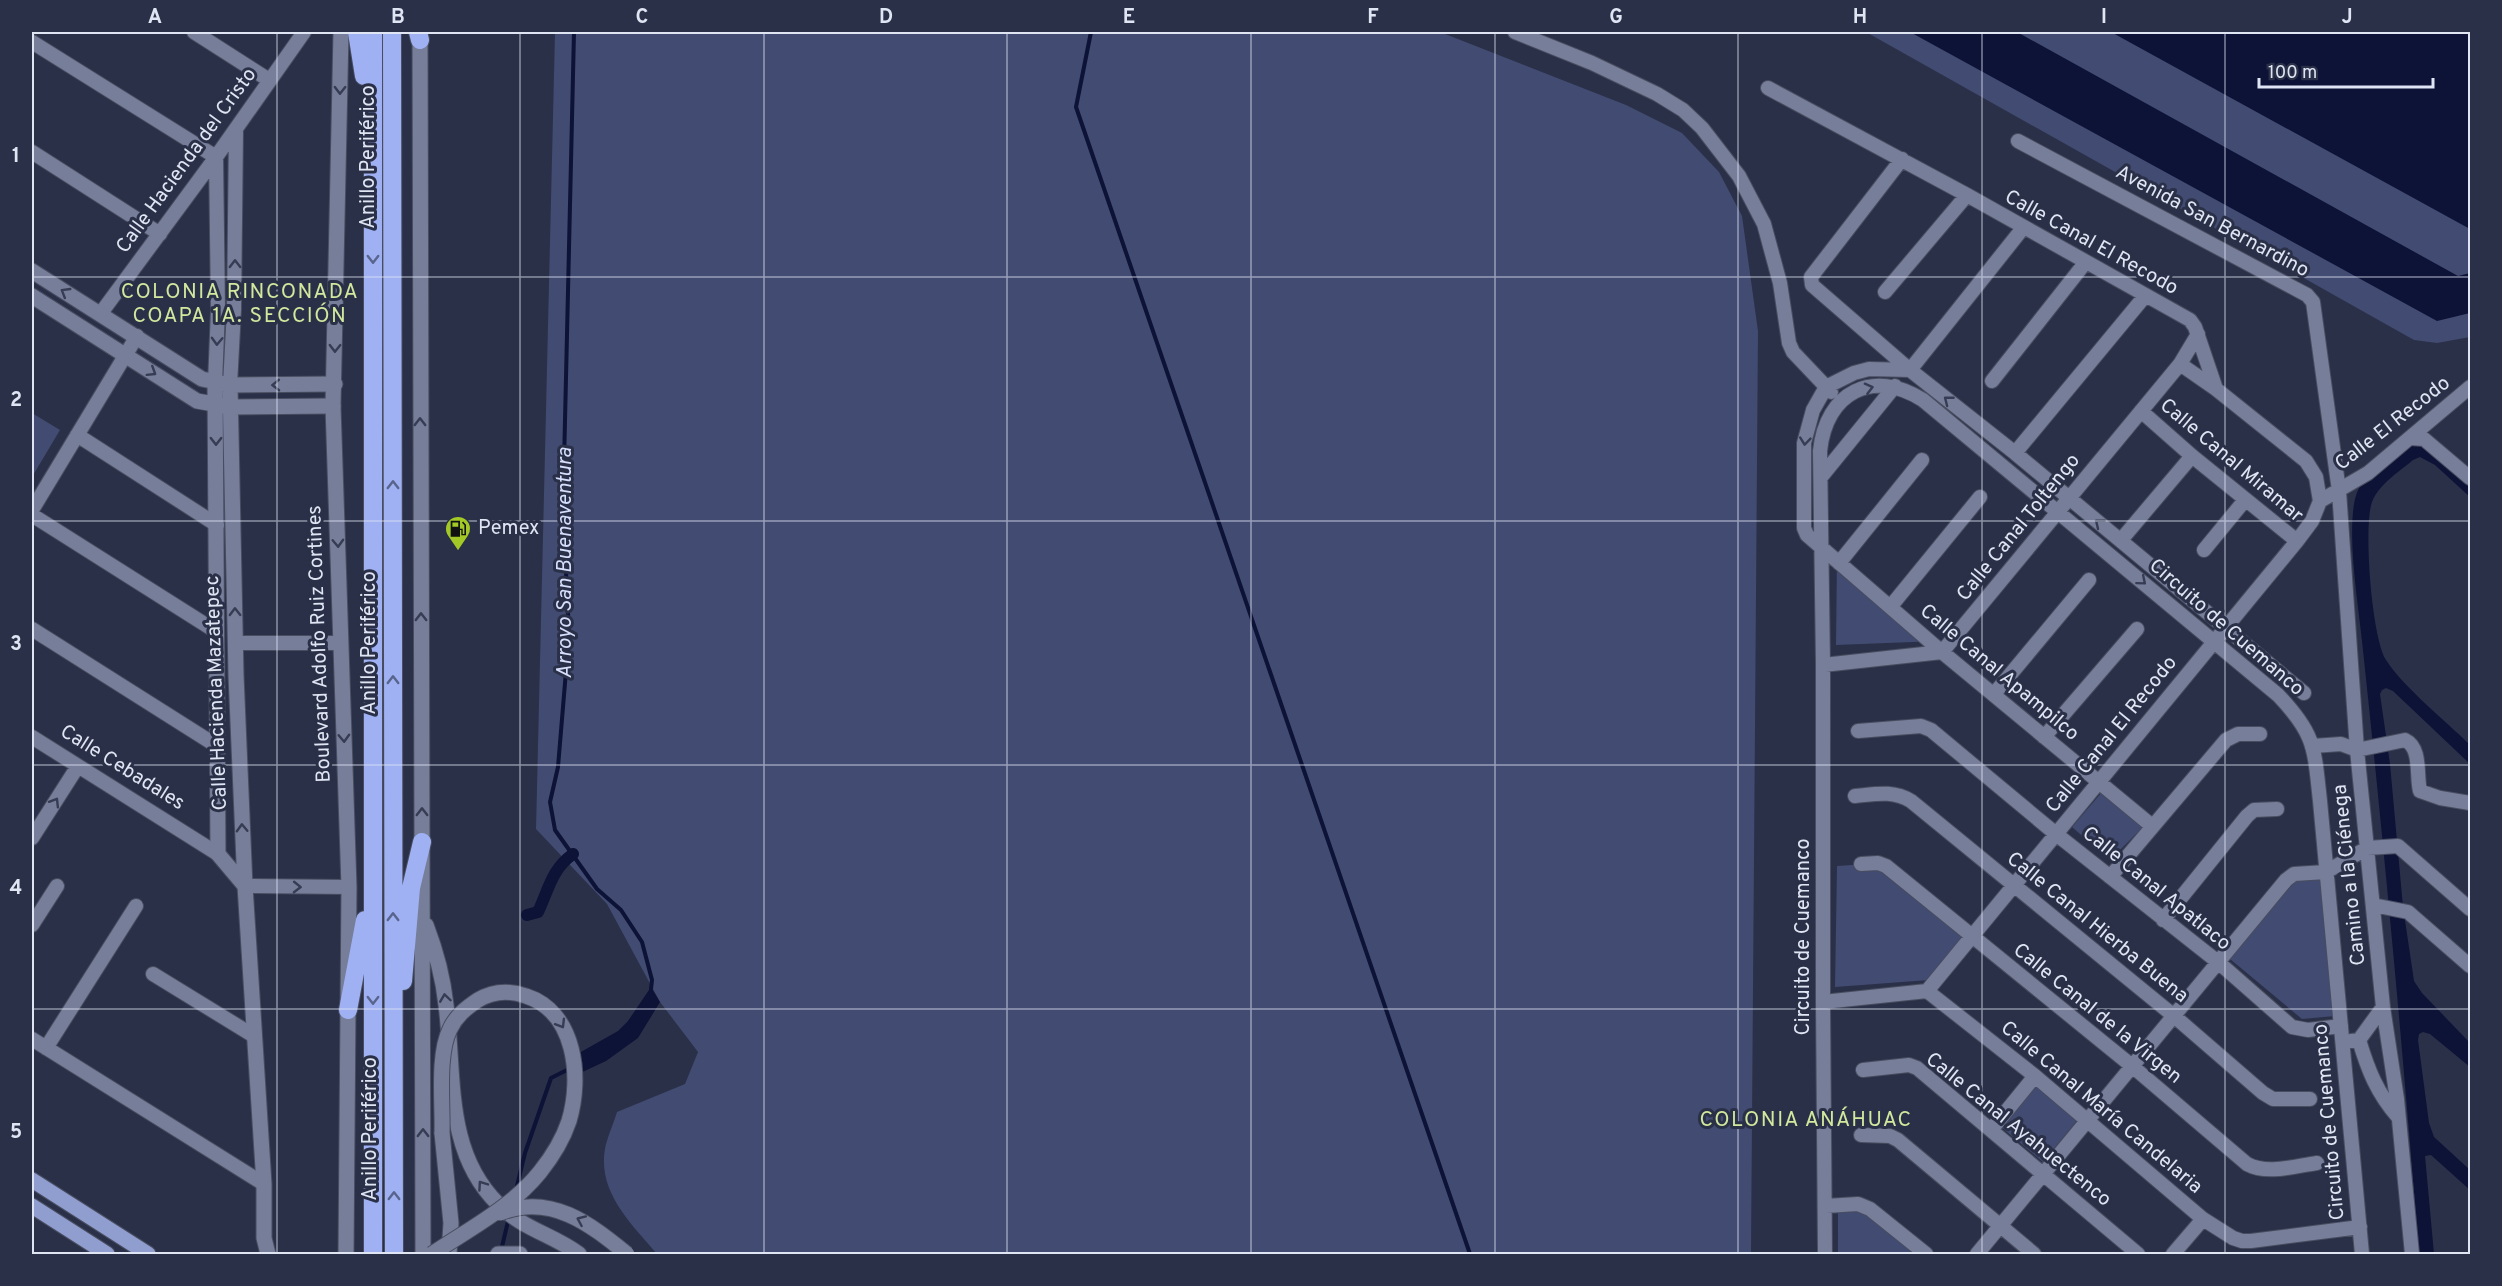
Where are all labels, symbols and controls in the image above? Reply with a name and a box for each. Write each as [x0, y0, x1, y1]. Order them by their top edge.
text: A [148, 5, 162, 31]
text: B [391, 5, 405, 31]
text: C [636, 5, 648, 31]
text: D [879, 5, 893, 31]
text: E [1123, 5, 1135, 31]
text: F [1367, 5, 1379, 31]
text: G [1609, 5, 1623, 31]
text: H [1853, 5, 1867, 31]
text: I [2101, 5, 2107, 31]
text: J [2341, 5, 2353, 31]
scale bar [2259, 51, 2433, 89]
text: 100 m [2268, 62, 2317, 85]
street label: Calle Hacienda del Cristo [111, 63, 263, 259]
one-way arrow [334, 85, 346, 94]
street label: Anillo Periférico [356, 85, 382, 229]
text: 1 [12, 144, 20, 170]
street label: Avenida San Bernardino [2111, 160, 2313, 284]
street label: Calle Canal El Recodo [1999, 184, 2183, 302]
one-way arrow [367, 255, 379, 264]
one-way arrow [229, 259, 241, 268]
district label: COLONIA RINCONADA COAPA 1A. SECCIÓN [121, 279, 359, 330]
one-way arrow [61, 287, 71, 299]
one-way arrow [210, 337, 223, 346]
one-way arrow [329, 343, 341, 352]
one-way arrow [146, 365, 156, 377]
street label: Calle El Recodo [2330, 371, 2456, 477]
one-way arrow [272, 379, 281, 391]
one-way arrow [1864, 382, 1874, 395]
text: 2 [10, 388, 22, 414]
street label: Calle Canal Miramar [2154, 393, 2308, 529]
one-way arrow [1944, 396, 1955, 407]
one-way arrow [414, 418, 426, 427]
one-way arrow [1799, 436, 1812, 446]
one-way arrow [210, 437, 222, 446]
water label: Arroyo San Buenaventura [552, 447, 579, 679]
street label: Calle Canal Toltengo [1951, 449, 2087, 607]
one-way arrow [387, 481, 399, 490]
street label: Boulevard Adolfo Ruiz Cortines [302, 505, 338, 783]
fuel station icon: Pemex [443, 514, 473, 552]
place label: Pemex [478, 516, 539, 542]
one-way arrow [2095, 519, 2106, 530]
one-way arrow [331, 538, 344, 547]
street label: Circuito de Cuemanco [2143, 554, 2309, 702]
street label: Anillo Periférico [357, 571, 383, 715]
one-way arrow [2135, 574, 2146, 585]
street label: Calle Hacienda Mazatepec [200, 575, 234, 811]
street label: Calle Canal Apampilco [1914, 599, 2084, 747]
one-way arrow [229, 607, 241, 616]
one-way arrow [415, 613, 427, 622]
text: 3 [10, 632, 22, 658]
street label: Calle Canal El Recodo [2041, 651, 2183, 819]
one-way arrow [387, 676, 399, 685]
street label: Calle Cebadales [55, 719, 189, 817]
one-way arrow [337, 733, 350, 742]
street label: Camino a la Ciénega [2328, 783, 2372, 967]
one-way arrow [47, 798, 59, 808]
one-way arrow [416, 808, 428, 817]
street label: Calle Canal Apatlaco [2076, 821, 2236, 957]
one-way arrow [236, 823, 249, 832]
street label: Circuito de Cuemanco [1791, 838, 1817, 1036]
street label: Calle Canal Hierba Buena [2001, 847, 2193, 1009]
text: 4 [10, 876, 22, 902]
one-way arrow [292, 881, 301, 893]
one-way arrow [387, 913, 399, 922]
street label: Calle Canal de la Virgen [2007, 938, 2187, 1090]
one-way arrow [440, 993, 452, 1002]
one-way arrow [367, 996, 379, 1005]
street label: Calle Canal María Candelaria [1995, 1016, 2207, 1200]
one-way arrow [553, 1018, 565, 1028]
street label: Circuito de Cuemanco [2308, 1023, 2352, 1221]
street label: Calle Canal Ayahuectenco [1920, 1047, 2116, 1213]
street label: Anillo Periférico [358, 1057, 384, 1201]
district label: COLONIA ANÁHUAC [1699, 1106, 1913, 1134]
text: 5 [10, 1120, 22, 1146]
one-way arrow [417, 1129, 429, 1138]
one-way arrow [478, 1180, 489, 1191]
one-way arrow [388, 1192, 400, 1201]
one-way arrow [576, 1215, 587, 1227]

